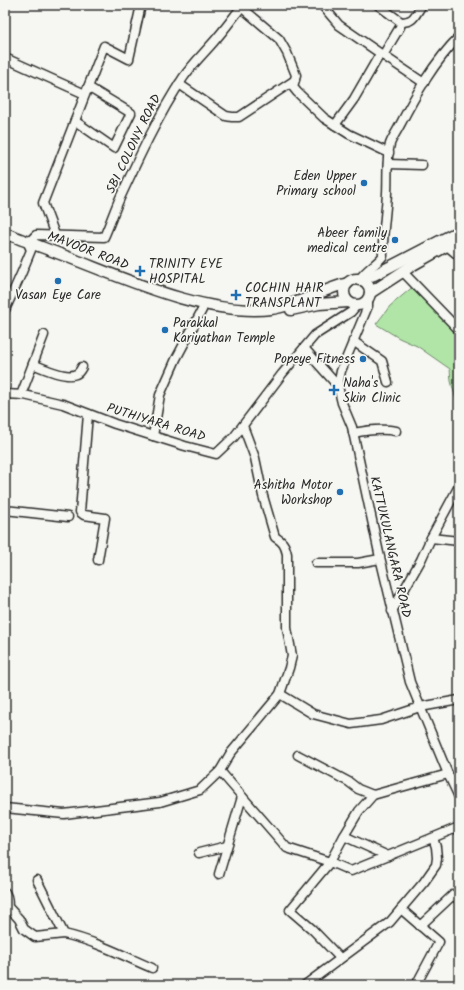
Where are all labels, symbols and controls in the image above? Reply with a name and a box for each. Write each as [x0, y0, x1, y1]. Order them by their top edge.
street label: SBI COLONY ROAD [101, 91, 167, 197]
place label: Eden Upper Primary school [276, 166, 357, 202]
marker: Eden Upper Primary school [359, 178, 369, 188]
place label: Abeer family medical centre [307, 223, 388, 259]
street label: MAVOOR ROAD [44, 226, 132, 276]
marker: Abeer family medical centre [390, 235, 400, 245]
place label: TRINITY EYE HOSPITAL [149, 254, 223, 290]
marker: TRINITY EYE HOSPITAL [134, 265, 146, 277]
marker: Vasan Eye Care [53, 276, 63, 286]
place label: COCHIN HAIR TRANSPLANT [245, 278, 324, 314]
place label: Vasan Eye Care [15, 285, 101, 306]
marker: COCHIN HAIR TRANSPLANT [230, 289, 242, 301]
place label: Parakkal Kariyathan Temple [173, 313, 275, 349]
marker: Parakkal Kariyathan Temple [160, 325, 170, 335]
place label: Popeye Fitness [274, 349, 355, 370]
marker: Popeye Fitness [358, 354, 368, 364]
place label: Naha's Skin Clinic [343, 373, 401, 409]
marker: Naha's Skin Clinic [328, 384, 340, 396]
street label: PUTHIYARA ROAD [104, 398, 208, 448]
street label: KATTUKULANGARA ROAD [363, 474, 417, 620]
place label: Ashitha Motor Workshop [254, 475, 333, 511]
marker: Ashitha Motor Workshop [335, 487, 345, 497]

